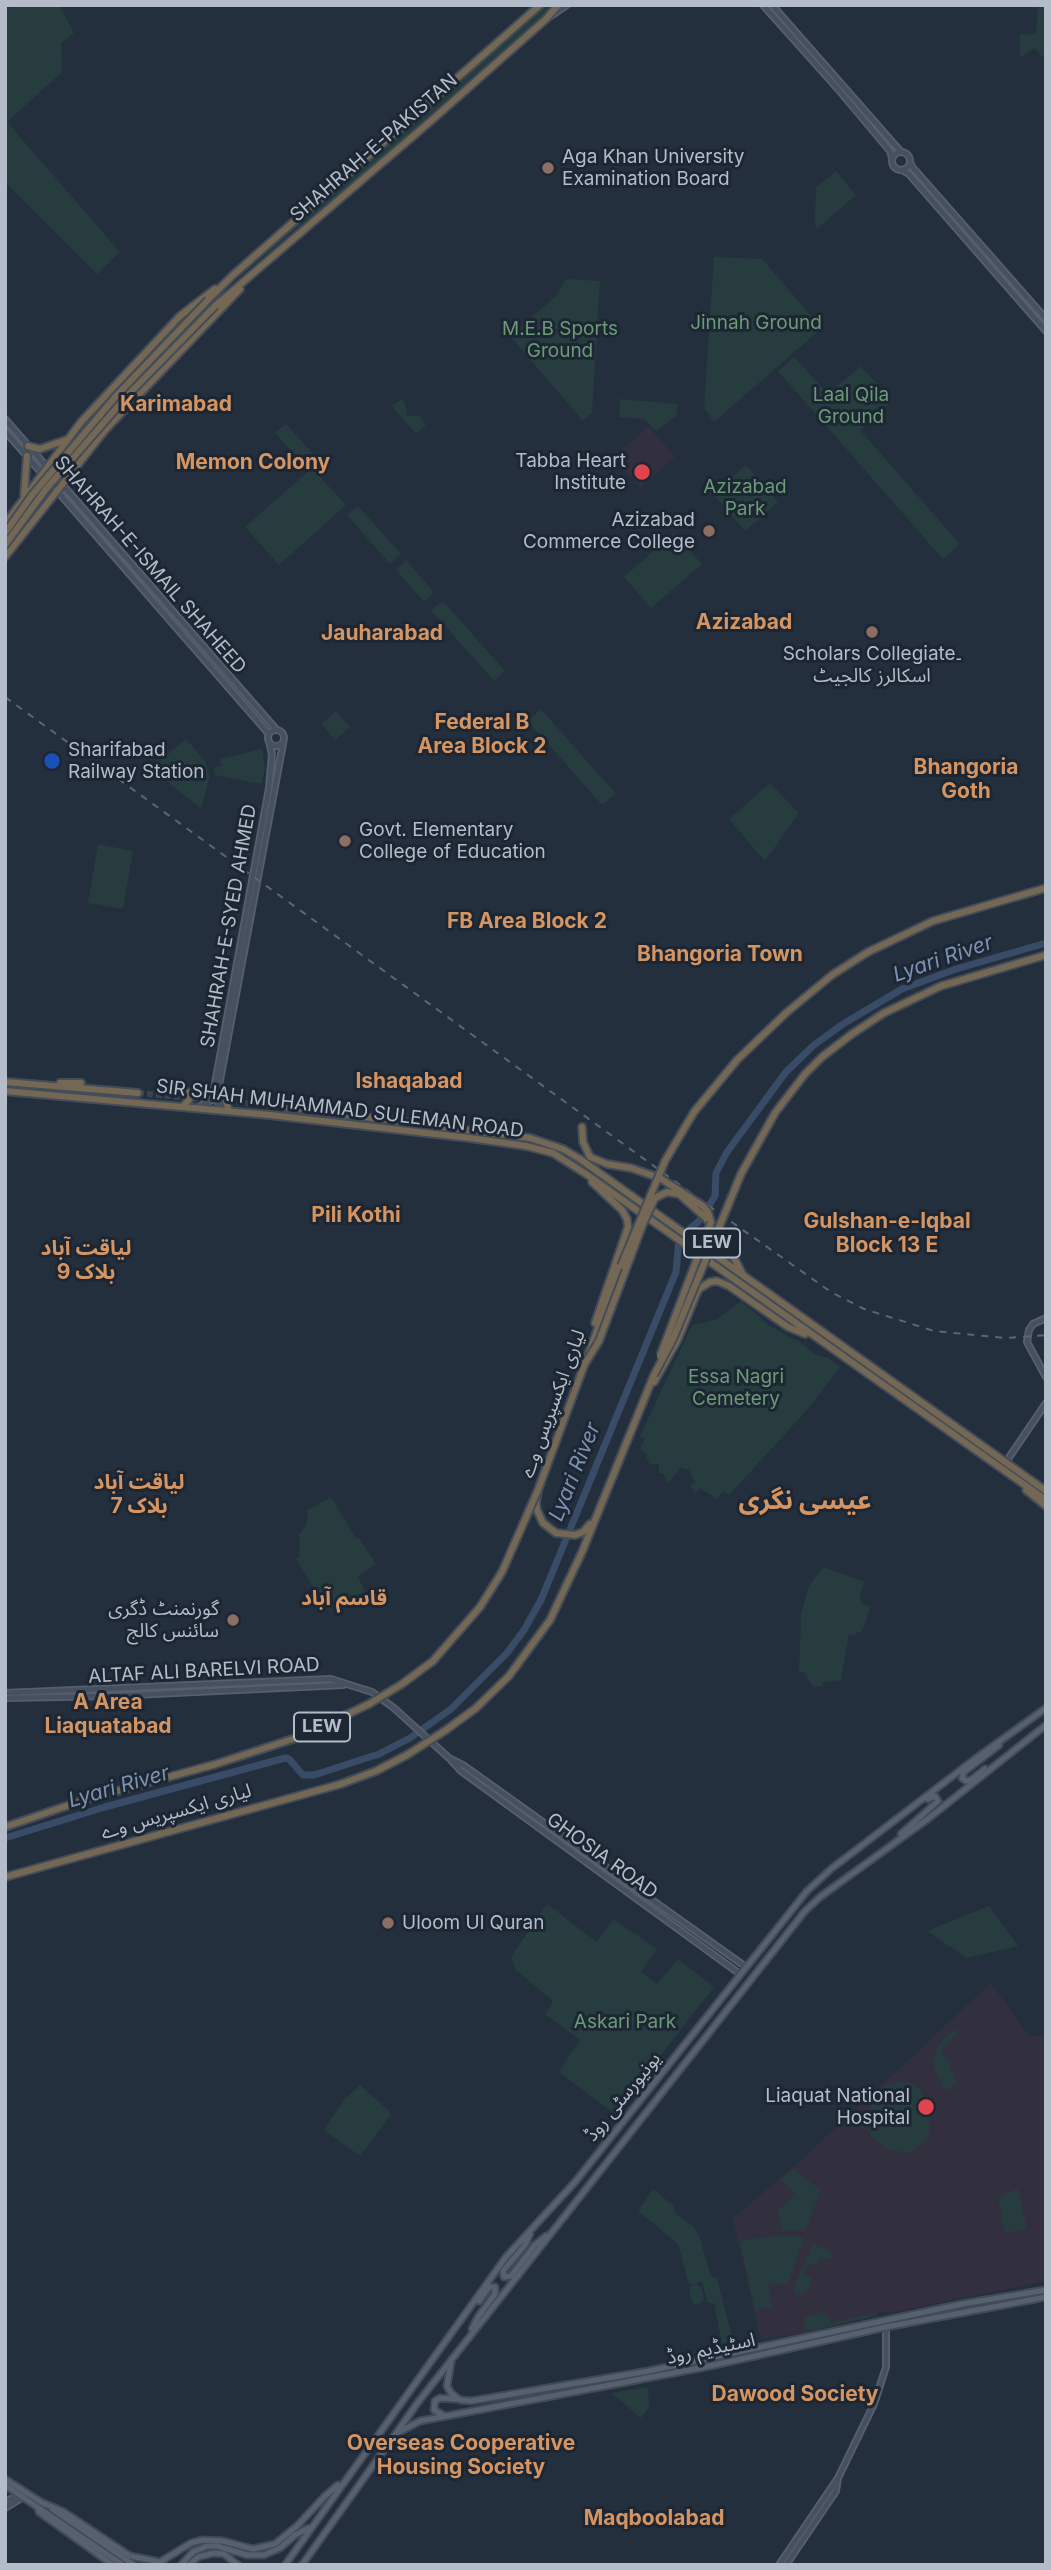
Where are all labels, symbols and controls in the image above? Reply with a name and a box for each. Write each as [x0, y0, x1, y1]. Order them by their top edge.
street label: SHAHRAH-E-PAKISTAN [286, 69, 462, 227]
place label: Aga Khan University Examination Board [562, 146, 744, 190]
marker: Aga Khan University Examination Board [540, 160, 556, 176]
park label: Jinnah Ground [690, 312, 822, 334]
park label: M.E.B Sports Ground [502, 318, 618, 362]
park label: Laal Qila Ground [813, 384, 889, 428]
district label: Karimabad [120, 392, 232, 418]
district label: Memon Colony [176, 450, 330, 476]
place label: Tabba Heart Institute [515, 450, 626, 494]
street label: SHAHRAH-E-ISMAIL SHAHEED [49, 452, 251, 678]
marker: Tabba Heart Institute [632, 462, 652, 482]
park label: Azizabad Park [703, 476, 787, 520]
place label: Azizabad Commerce College [523, 509, 695, 553]
marker: Azizabad Commerce College [701, 523, 717, 539]
district label: Azizabad [696, 610, 792, 636]
district label: Jauharabad [321, 621, 443, 647]
marker: Scholars Collegiate۔ اسکالرز کالجیٹ [864, 624, 880, 640]
place label: Scholars Collegiate۔ اسکالرز کالجیٹ [783, 643, 961, 687]
district label: Federal B Area Block 2 [418, 710, 546, 760]
place label: Sharifabad Railway Station [68, 739, 205, 783]
marker: Sharifabad Railway Station [42, 751, 62, 771]
district label: Bhangoria Goth [914, 755, 1018, 805]
street label: SHAHRAH-E-SYED AHMED [196, 802, 262, 1050]
place label: Govt. Elementary College of Education [359, 819, 546, 863]
marker: Govt. Elementary College of Education [337, 833, 353, 849]
district label: FB Area Block 2 [447, 909, 607, 935]
water label: Lyari River [890, 930, 996, 988]
district label: Bhangoria Town [637, 942, 803, 968]
district label: Ishaqabad [355, 1069, 463, 1095]
street label: SIR SHAH MUHAMMAD SULEMAN ROAD [155, 1075, 525, 1143]
district label: Pili Kothi [311, 1203, 401, 1229]
district label: Gulshan-e-Iqbal Block 13 E [803, 1209, 971, 1259]
road number: LEW [684, 1228, 740, 1258]
district label: لیاقت آباد بلاک 9 [41, 1236, 131, 1286]
street label: لیاری ایکسپریس وے [516, 1327, 590, 1481]
park label: Essa Nagri Cemetery [688, 1366, 784, 1410]
water label: Lyari River [544, 1419, 606, 1525]
district label: لیاقت آباد بلاک 7 [94, 1470, 184, 1520]
district label: عیسی نگری [738, 1485, 872, 1517]
district label: قاسم آباد [301, 1586, 387, 1612]
place label: گورنمنٹ ڈگری سائنس کالج [108, 1598, 219, 1642]
marker: گورنمنٹ ڈگری سائنس کالج [225, 1612, 241, 1628]
street label: ALTAF ALI BARELVI ROAD [88, 1654, 320, 1688]
district label: A Area Liaquatabad [44, 1690, 172, 1740]
road number: LEW [294, 1712, 350, 1742]
water label: Lyari River [66, 1761, 172, 1813]
street label: لیاری ایکسپریس وے [98, 1780, 254, 1844]
street label: GHOSIA ROAD [542, 1808, 662, 1904]
place label: Uloom Ul Quran [402, 1912, 544, 1934]
marker: Uloom Ul Quran [380, 1915, 396, 1931]
park label: Askari Park [574, 2011, 676, 2033]
street label: یونیورسٹی روڈ [580, 2048, 666, 2146]
place label: Liaquat National Hospital [765, 2085, 910, 2129]
marker: Liaquat National Hospital [916, 2097, 936, 2117]
street label: اسٹیڈیم روڈ [665, 2329, 757, 2369]
district label: Dawood Society [712, 2382, 878, 2408]
district label: Overseas Cooperative Housing Society [347, 2431, 575, 2481]
district label: Maqboolabad [584, 2506, 724, 2532]

